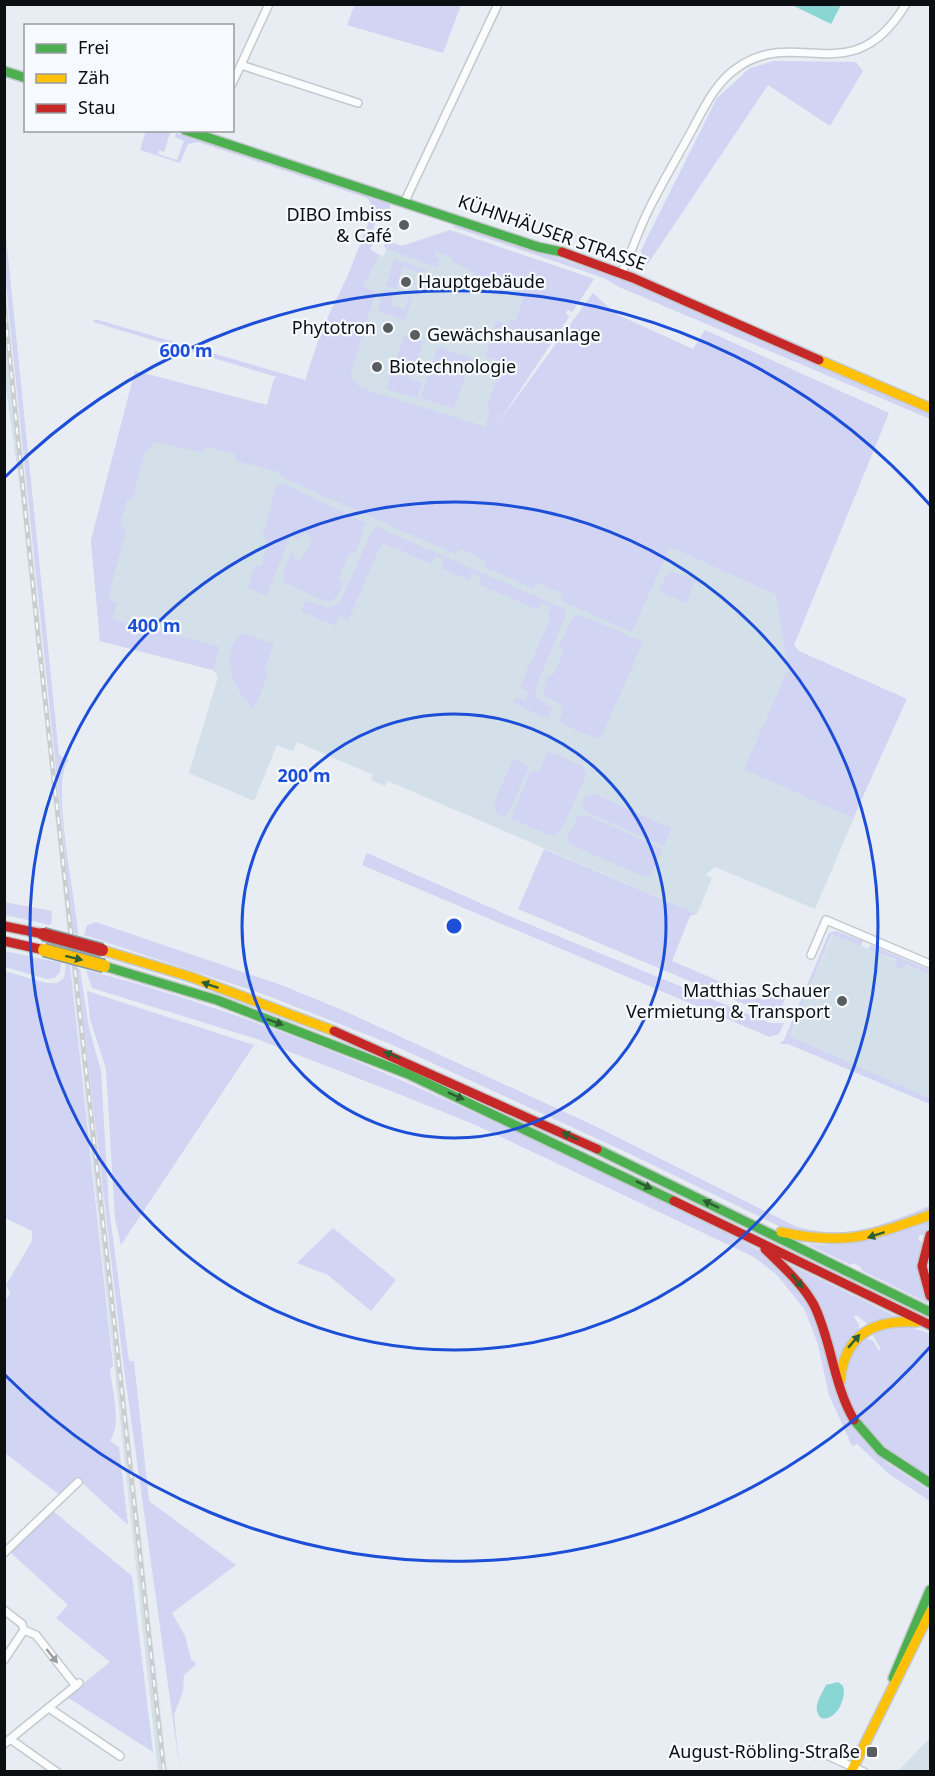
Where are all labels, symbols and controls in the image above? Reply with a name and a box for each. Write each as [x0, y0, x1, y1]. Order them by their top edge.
legend [24, 24, 234, 132]
text: Frei [78, 35, 109, 59]
text: Zäh [78, 65, 110, 89]
text: Stau [78, 95, 116, 119]
street label: KÜHNHÄUSER STRASSE [455, 189, 650, 276]
place label: DIBO Imbiss & Café [286, 202, 392, 247]
marker: DIBO Imbiss & Café [397, 218, 411, 232]
place label: Hauptgebäude [418, 269, 545, 293]
marker: Hauptgebäude [399, 275, 413, 289]
place label: Phytotron [292, 315, 376, 339]
marker: Phytotron [381, 321, 395, 335]
place label: Gewächshausanlage [427, 322, 601, 346]
marker: Gewächshausanlage [408, 328, 422, 342]
text: 600 m [159, 338, 213, 362]
place label: Biotechnologie [389, 354, 516, 378]
marker: Biotechnologie [370, 360, 384, 374]
text: 400 m [127, 613, 181, 637]
text: 200 m [277, 763, 331, 787]
centre of rings [444, 916, 464, 936]
one-way arrow [65, 954, 83, 963]
place label: Matthias Schauer Vermietung & Transport [626, 978, 831, 1023]
one-way arrow [201, 980, 219, 989]
marker: Matthias Schauer Vermietung & Transport [835, 994, 849, 1008]
one-way arrow [266, 1018, 284, 1027]
one-way arrow [383, 1051, 400, 1060]
one-way arrow [447, 1091, 465, 1101]
one-way arrow [561, 1131, 578, 1140]
one-way arrow [636, 1181, 653, 1190]
one-way arrow [702, 1199, 719, 1209]
one-way arrow [867, 1231, 885, 1240]
one-way arrow [790, 1273, 803, 1288]
one-way arrow [848, 1333, 861, 1349]
one-way arrow [45, 1648, 58, 1664]
place label: August-Röbling-Straße [669, 1739, 860, 1763]
marker: August-Röbling-Straße [865, 1745, 879, 1759]

